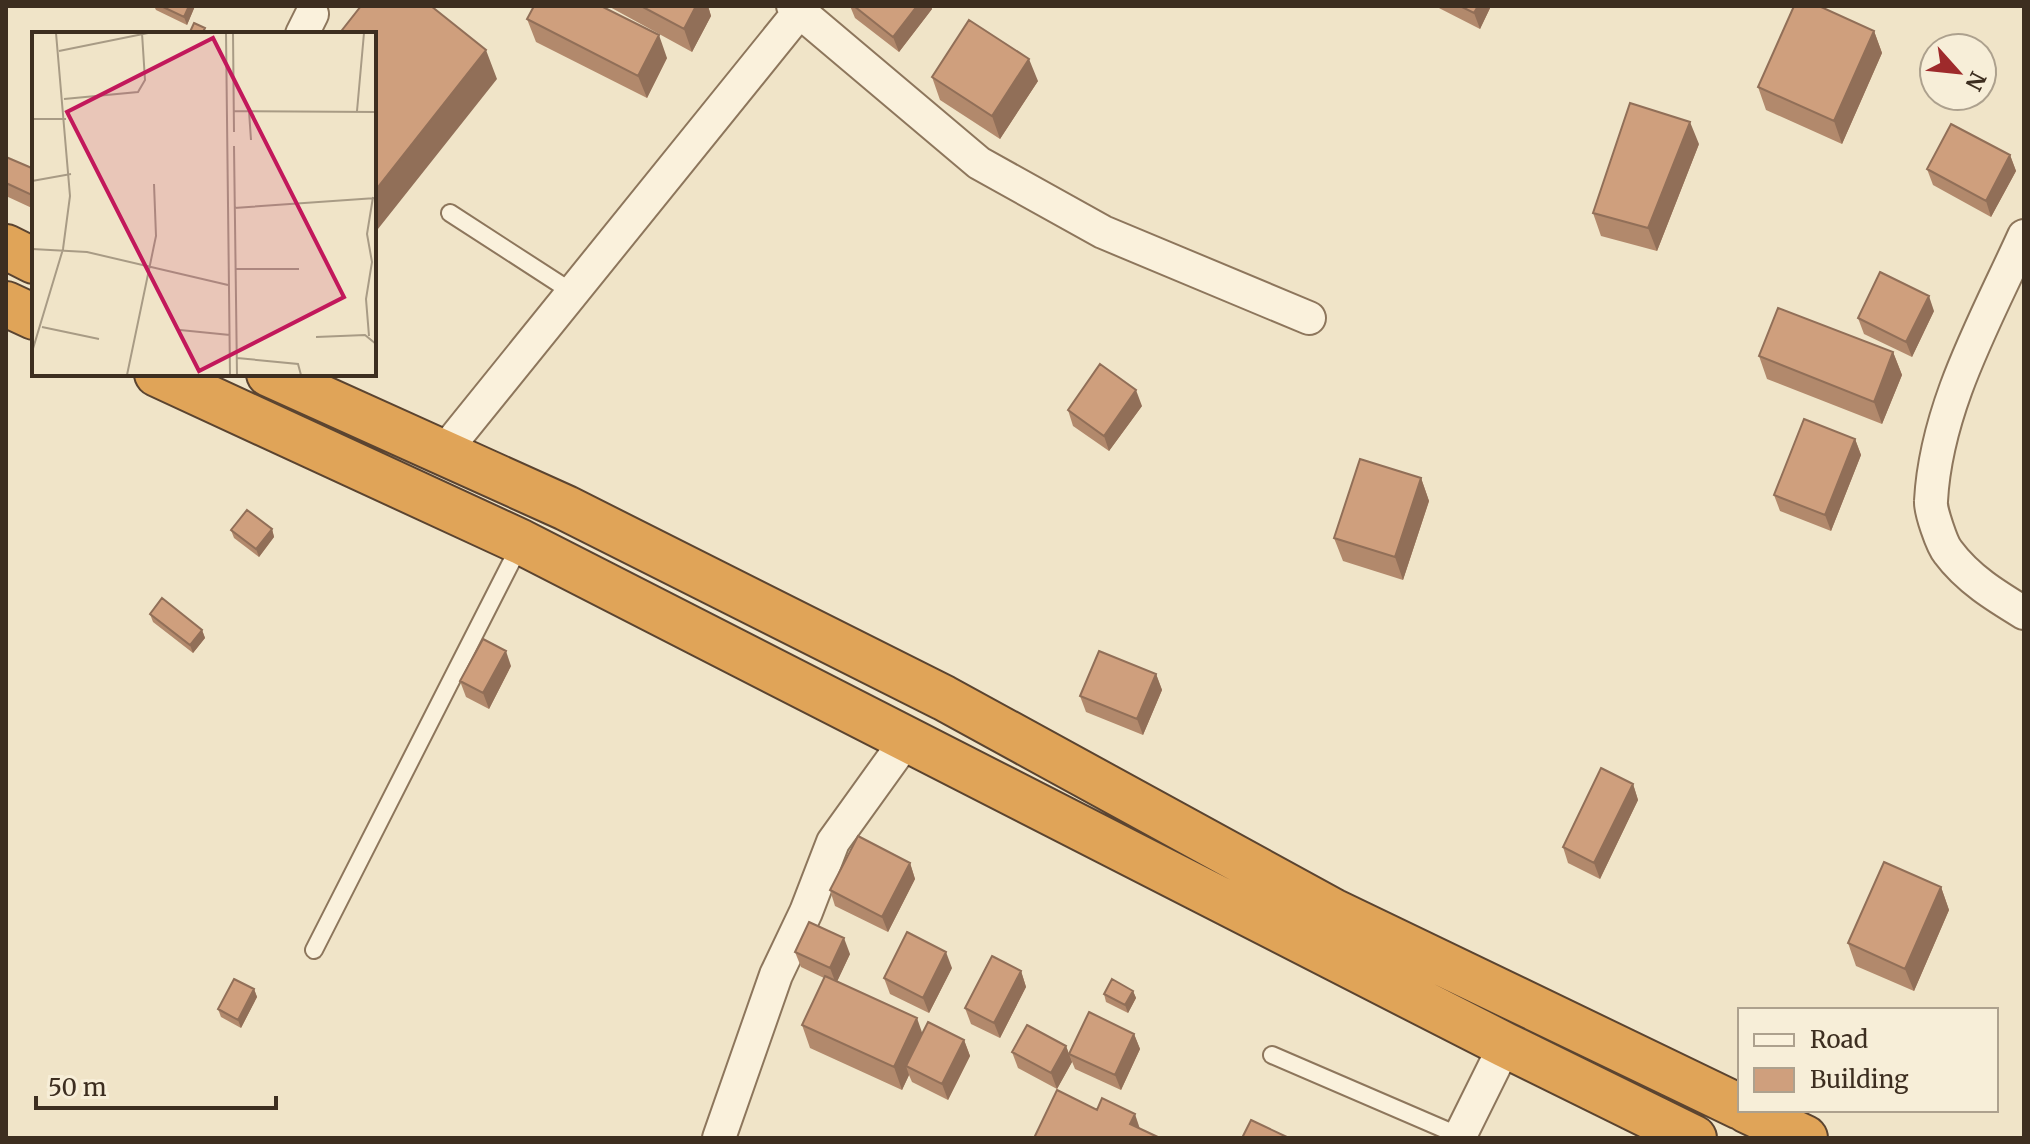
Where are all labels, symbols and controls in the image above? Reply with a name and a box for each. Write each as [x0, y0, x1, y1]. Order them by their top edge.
inset map [32, 32, 376, 376]
north arrow [1918, 32, 1998, 112]
text: N [1959, 67, 1992, 96]
legend [1738, 1008, 1998, 1112]
text: Road [1810, 1024, 1868, 1055]
scale bar [36, 1060, 276, 1110]
text: Building [1810, 1064, 1909, 1095]
text: 50 m [48, 1072, 107, 1103]

